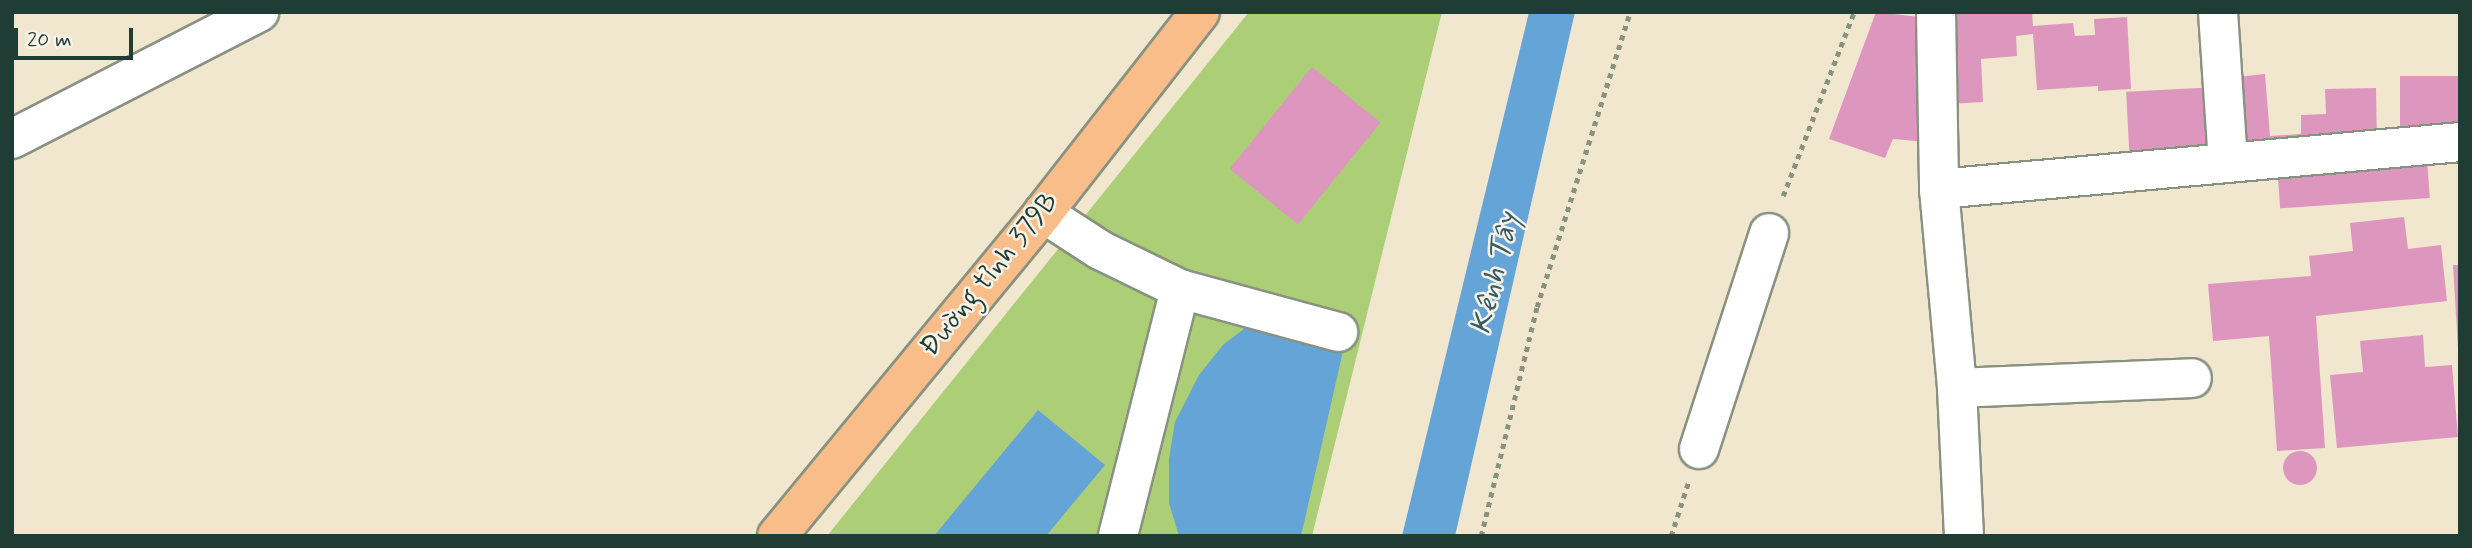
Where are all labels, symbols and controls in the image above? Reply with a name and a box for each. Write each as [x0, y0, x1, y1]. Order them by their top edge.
scale bar [18, 14, 136, 58]
text: 20 m [27, 26, 72, 54]
street label: Đường tỉnh 379B [913, 185, 1067, 365]
water label: Kênh Tây [1464, 211, 1528, 337]

